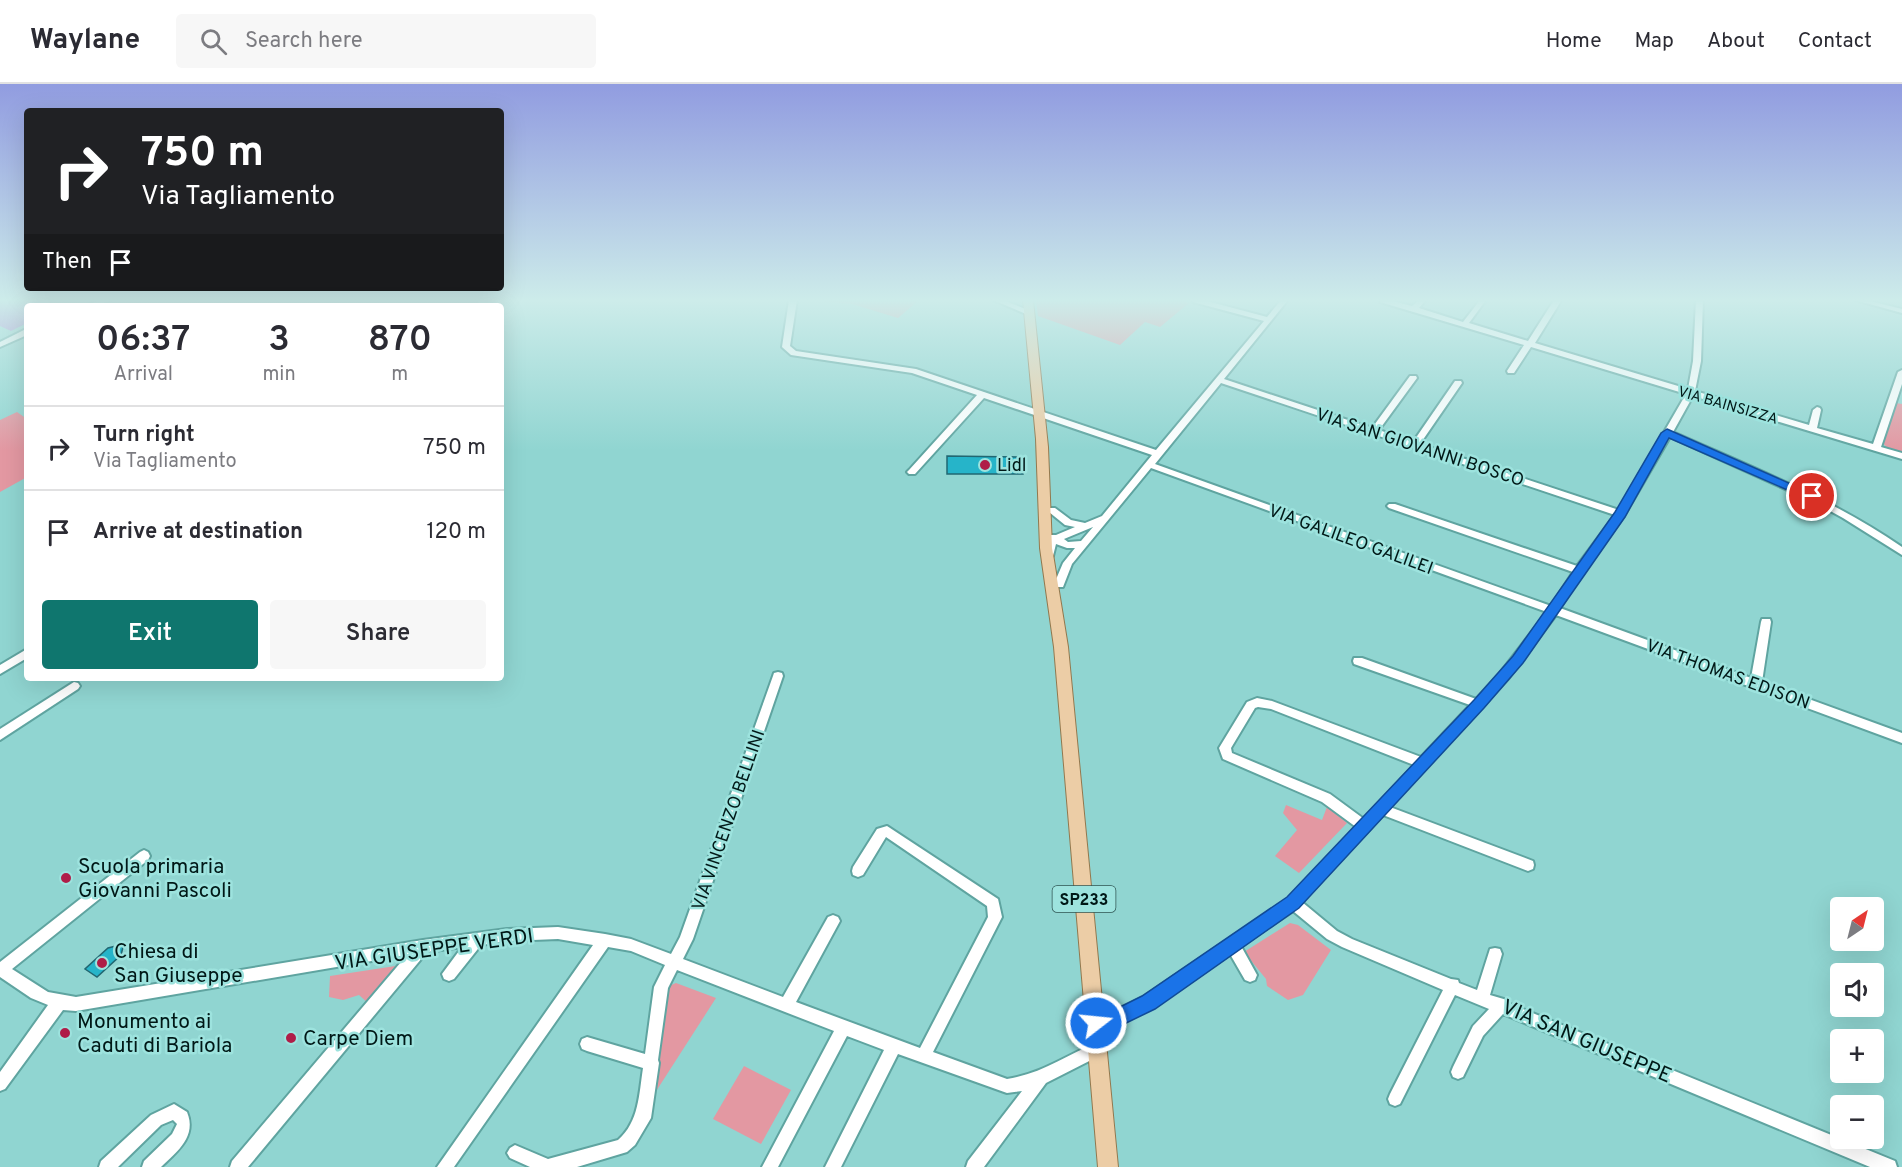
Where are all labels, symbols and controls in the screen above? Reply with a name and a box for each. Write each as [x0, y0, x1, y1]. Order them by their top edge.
search box [176, 14, 596, 68]
text: Waylane [30, 23, 140, 59]
icon: search [197, 25, 230, 58]
text: Search here [245, 28, 363, 55]
text: Home [1546, 28, 1602, 55]
text: Map [1635, 28, 1674, 55]
text: About [1707, 28, 1765, 55]
text: Contact [1798, 28, 1872, 55]
text: 750 m [141, 128, 264, 181]
icon: right [42, 132, 120, 210]
text: Via Tagliamento [141, 180, 335, 214]
icon: arrive [104, 246, 137, 279]
text: Then [42, 249, 92, 276]
text: 06:37 [96, 318, 190, 364]
text: 3 [268, 318, 290, 364]
text: 870 [368, 318, 432, 364]
text: Arrival [113, 362, 173, 388]
text: min [262, 362, 296, 388]
text: m [391, 362, 408, 388]
street label: VIA BAINSIZZA [1675, 383, 1780, 430]
street label: VIA SAN GIOVANNI BOSCO [1312, 404, 1527, 493]
text: Turn right [93, 422, 195, 449]
icon: right [42, 432, 75, 465]
text: 750 m [423, 435, 486, 462]
text: Via Tagliamento [93, 449, 237, 475]
place label: Lidl [997, 455, 1026, 478]
marker: Lidl [978, 458, 992, 472]
pin [1786, 470, 1837, 521]
icon: arrive [1795, 479, 1828, 512]
street label: VIA GALILEO GALILEI [1265, 500, 1436, 581]
icon: arrive [42, 516, 75, 549]
text: Arrive at destination [93, 519, 303, 546]
text: 120 m [426, 519, 486, 546]
button: Exit [42, 600, 258, 669]
button: Share [270, 600, 486, 669]
street label: VIA THOMAS EDISON [1642, 635, 1813, 716]
street label: VIA VINCENZO BELLINI [688, 727, 771, 914]
place label: Scuola primaria Giovanni Pascoli [78, 854, 232, 905]
marker: Scuola primaria Giovanni Pascoli [59, 871, 73, 885]
road number: SP233 [1052, 886, 1116, 912]
north arrow [1830, 897, 1884, 951]
map controls [1830, 897, 1884, 1149]
street label: VIA GIUSEPPE VERDI [333, 923, 535, 978]
place label: Chiesa di San Giuseppe [114, 939, 243, 990]
marker: Chiesa di San Giuseppe [95, 956, 109, 970]
button: sound [1830, 963, 1884, 1017]
position arrow [1064, 991, 1128, 1055]
street label: VIA SAN GIUSEPPE [1497, 994, 1675, 1090]
place label: Monumento ai Caduti di Bariola [77, 1009, 232, 1060]
marker: Monumento ai Caduti di Bariola [58, 1026, 72, 1040]
place label: Carpe Diem [303, 1026, 413, 1053]
button: + [1830, 1029, 1884, 1083]
marker: Carpe Diem [284, 1031, 298, 1045]
button: − [1830, 1095, 1884, 1149]

